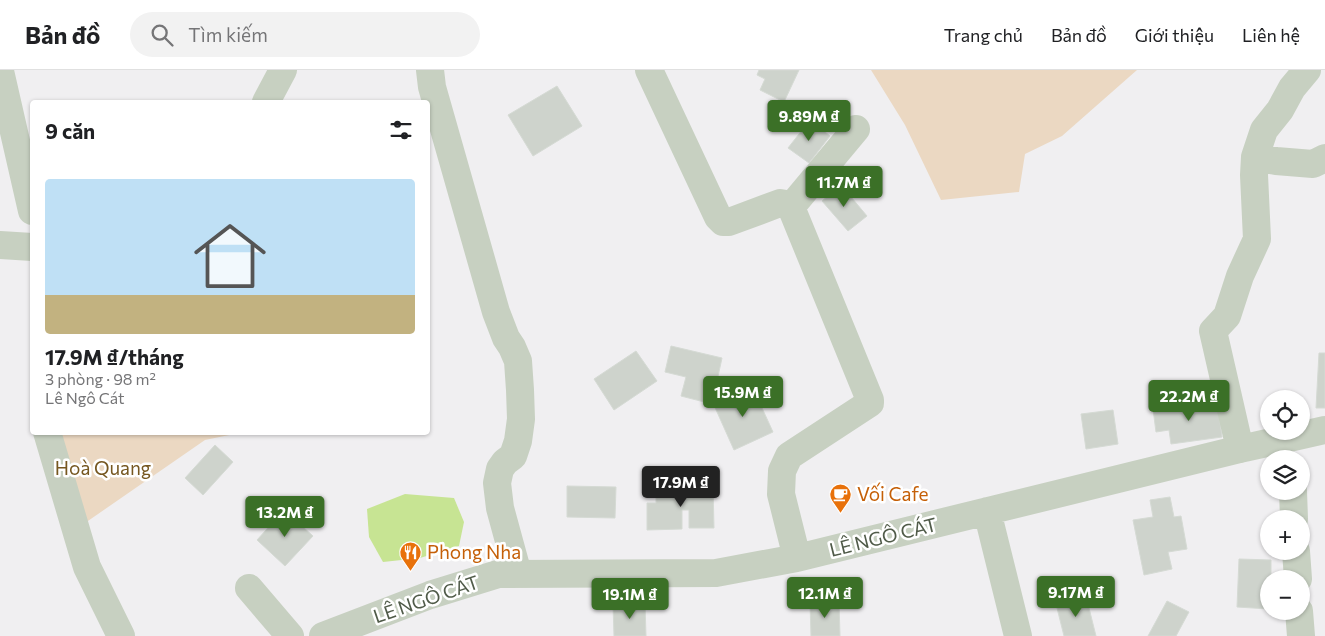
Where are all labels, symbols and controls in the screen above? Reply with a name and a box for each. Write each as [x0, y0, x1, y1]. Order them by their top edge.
search box [130, 12, 480, 57]
text: Bản đồ [25, 20, 100, 49]
icon: search [148, 21, 176, 49]
text: Tìm kiếm [188, 23, 268, 46]
text: Trang chủ [944, 24, 1023, 46]
text: Bản đồ [1051, 24, 1107, 46]
text: Giới thiệu [1135, 24, 1214, 46]
text: Liên hệ [1242, 24, 1300, 46]
pin: 9.89M ₫ [763, 100, 855, 142]
text: 9.89M ₫ [778, 106, 840, 125]
icon: filters [387, 116, 415, 144]
text: 9 căn [45, 118, 95, 143]
pin: 11.7M ₫ [798, 166, 890, 208]
text: 11.7M ₫ [817, 172, 871, 191]
icon: home [185, 211, 275, 301]
text: 17.9M ₫/tháng [45, 344, 184, 369]
text: 3 phòng · 98 m² [45, 369, 156, 388]
pin: 15.9M ₫ [697, 376, 789, 418]
pin: 22.2M ₫ [1143, 380, 1235, 422]
text: 15.9M ₫ [714, 382, 772, 401]
text: 22.2M ₫ [1159, 386, 1219, 405]
text: Lê Ngô Cát [45, 388, 125, 407]
map controls [1260, 390, 1310, 620]
button: locate [1260, 390, 1310, 440]
button: layers [1260, 450, 1310, 500]
park label: Hoà Quang [55, 456, 151, 479]
pin: 17.9M ₫ [635, 466, 727, 508]
text: 17.9M ₫ [653, 472, 709, 491]
cafe icon: Vối Cafe [829, 482, 853, 513]
place label: Vối Cafe [857, 482, 929, 505]
pin: 13.2M ₫ [239, 496, 331, 538]
text: 13.2M ₫ [256, 502, 314, 521]
button: + [1260, 510, 1310, 560]
street label: LÊ NGÔ CÁT [827, 511, 939, 561]
restaurant icon: Phong Nha [399, 540, 423, 571]
place label: Phong Nha [427, 540, 521, 563]
street label: LÊ NGÔ CÁT [370, 569, 482, 627]
button: − [1260, 570, 1310, 620]
pin: 12.1M ₫ [779, 576, 871, 619]
pin: 9.17M ₫ [1030, 576, 1122, 618]
pin: 19.1M ₫ [584, 578, 676, 620]
text: 9.17M ₫ [1048, 582, 1104, 601]
text: 12.1M ₫ [798, 583, 852, 602]
text: 19.1M ₫ [603, 584, 657, 603]

